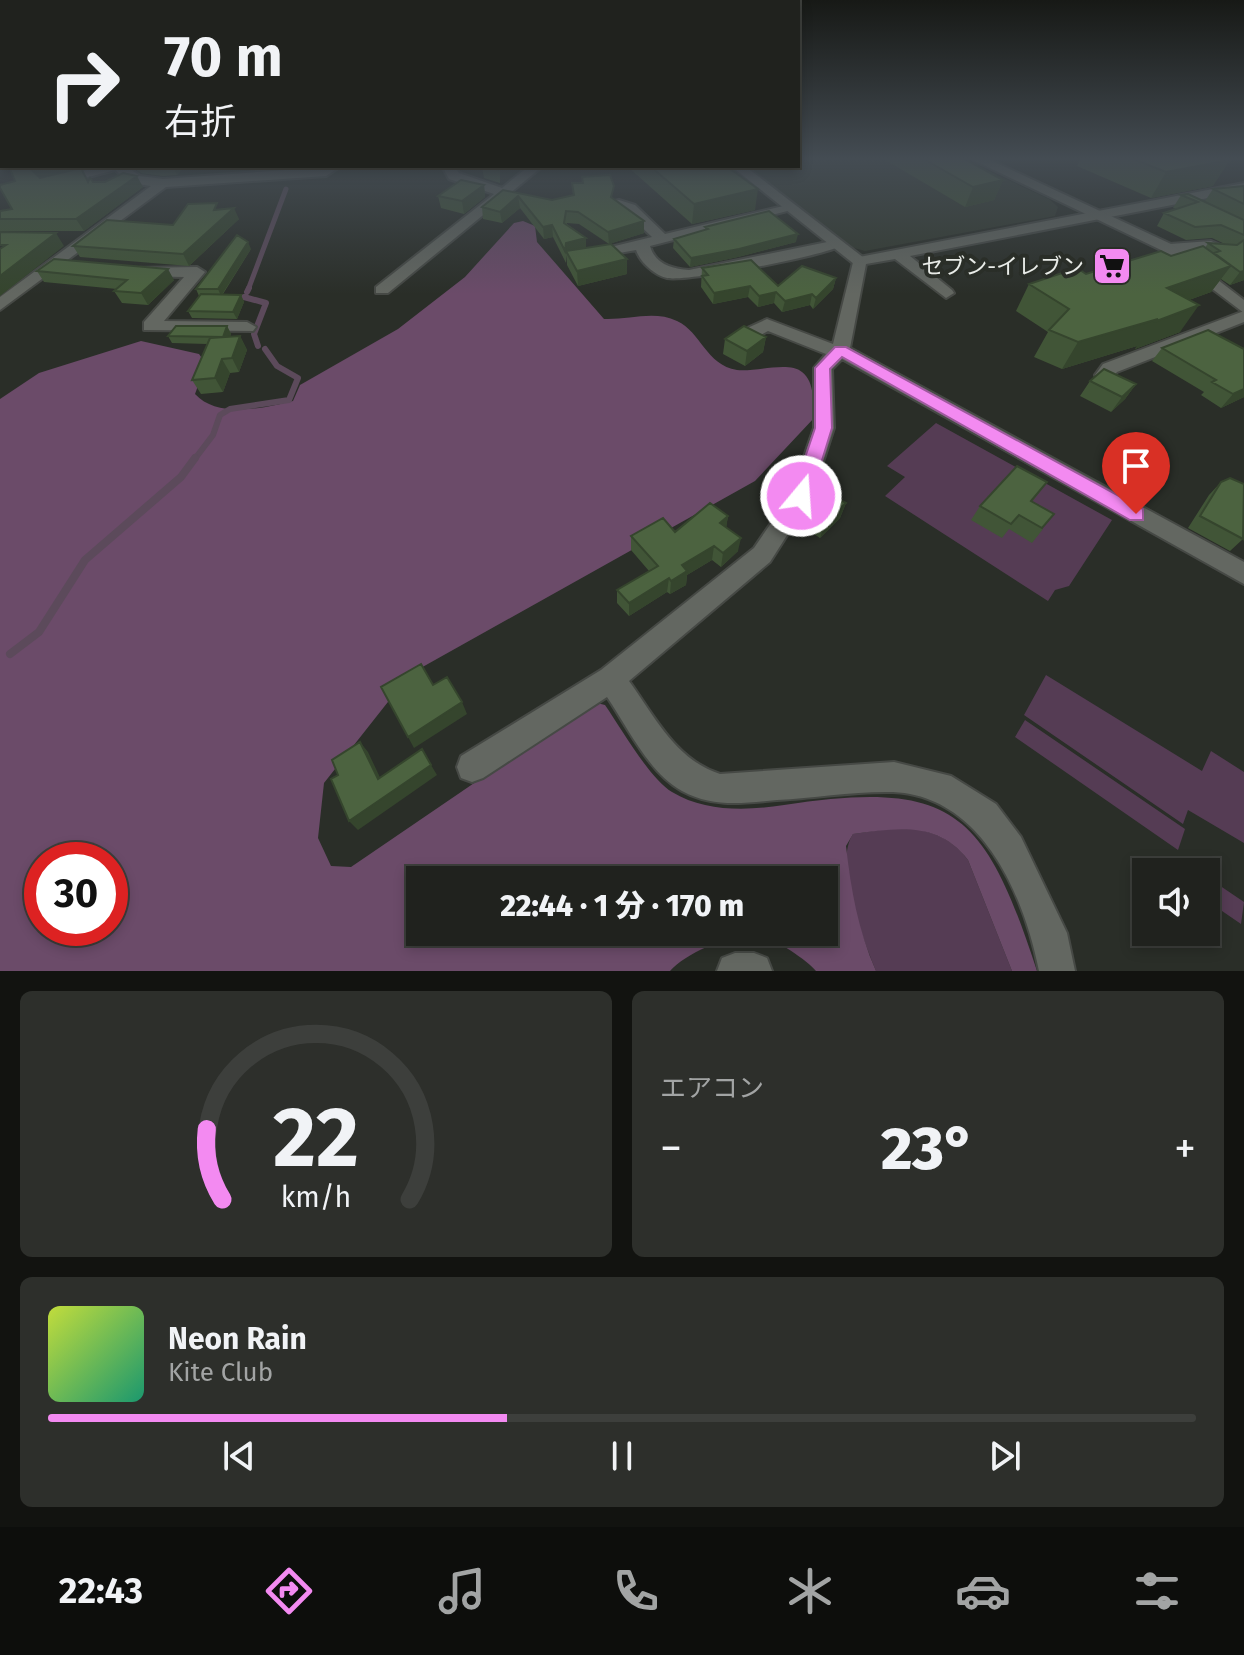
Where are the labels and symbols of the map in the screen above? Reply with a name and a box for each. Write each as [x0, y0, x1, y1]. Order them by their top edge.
supermarket icon: セブン-イレブン [1091, 245, 1133, 287]
place label: セブン-イレブン [921, 253, 1084, 280]
pin [1102, 432, 1170, 514]
position arrow [759, 454, 843, 538]
speed limit sign: 30 [24, 842, 128, 946]

